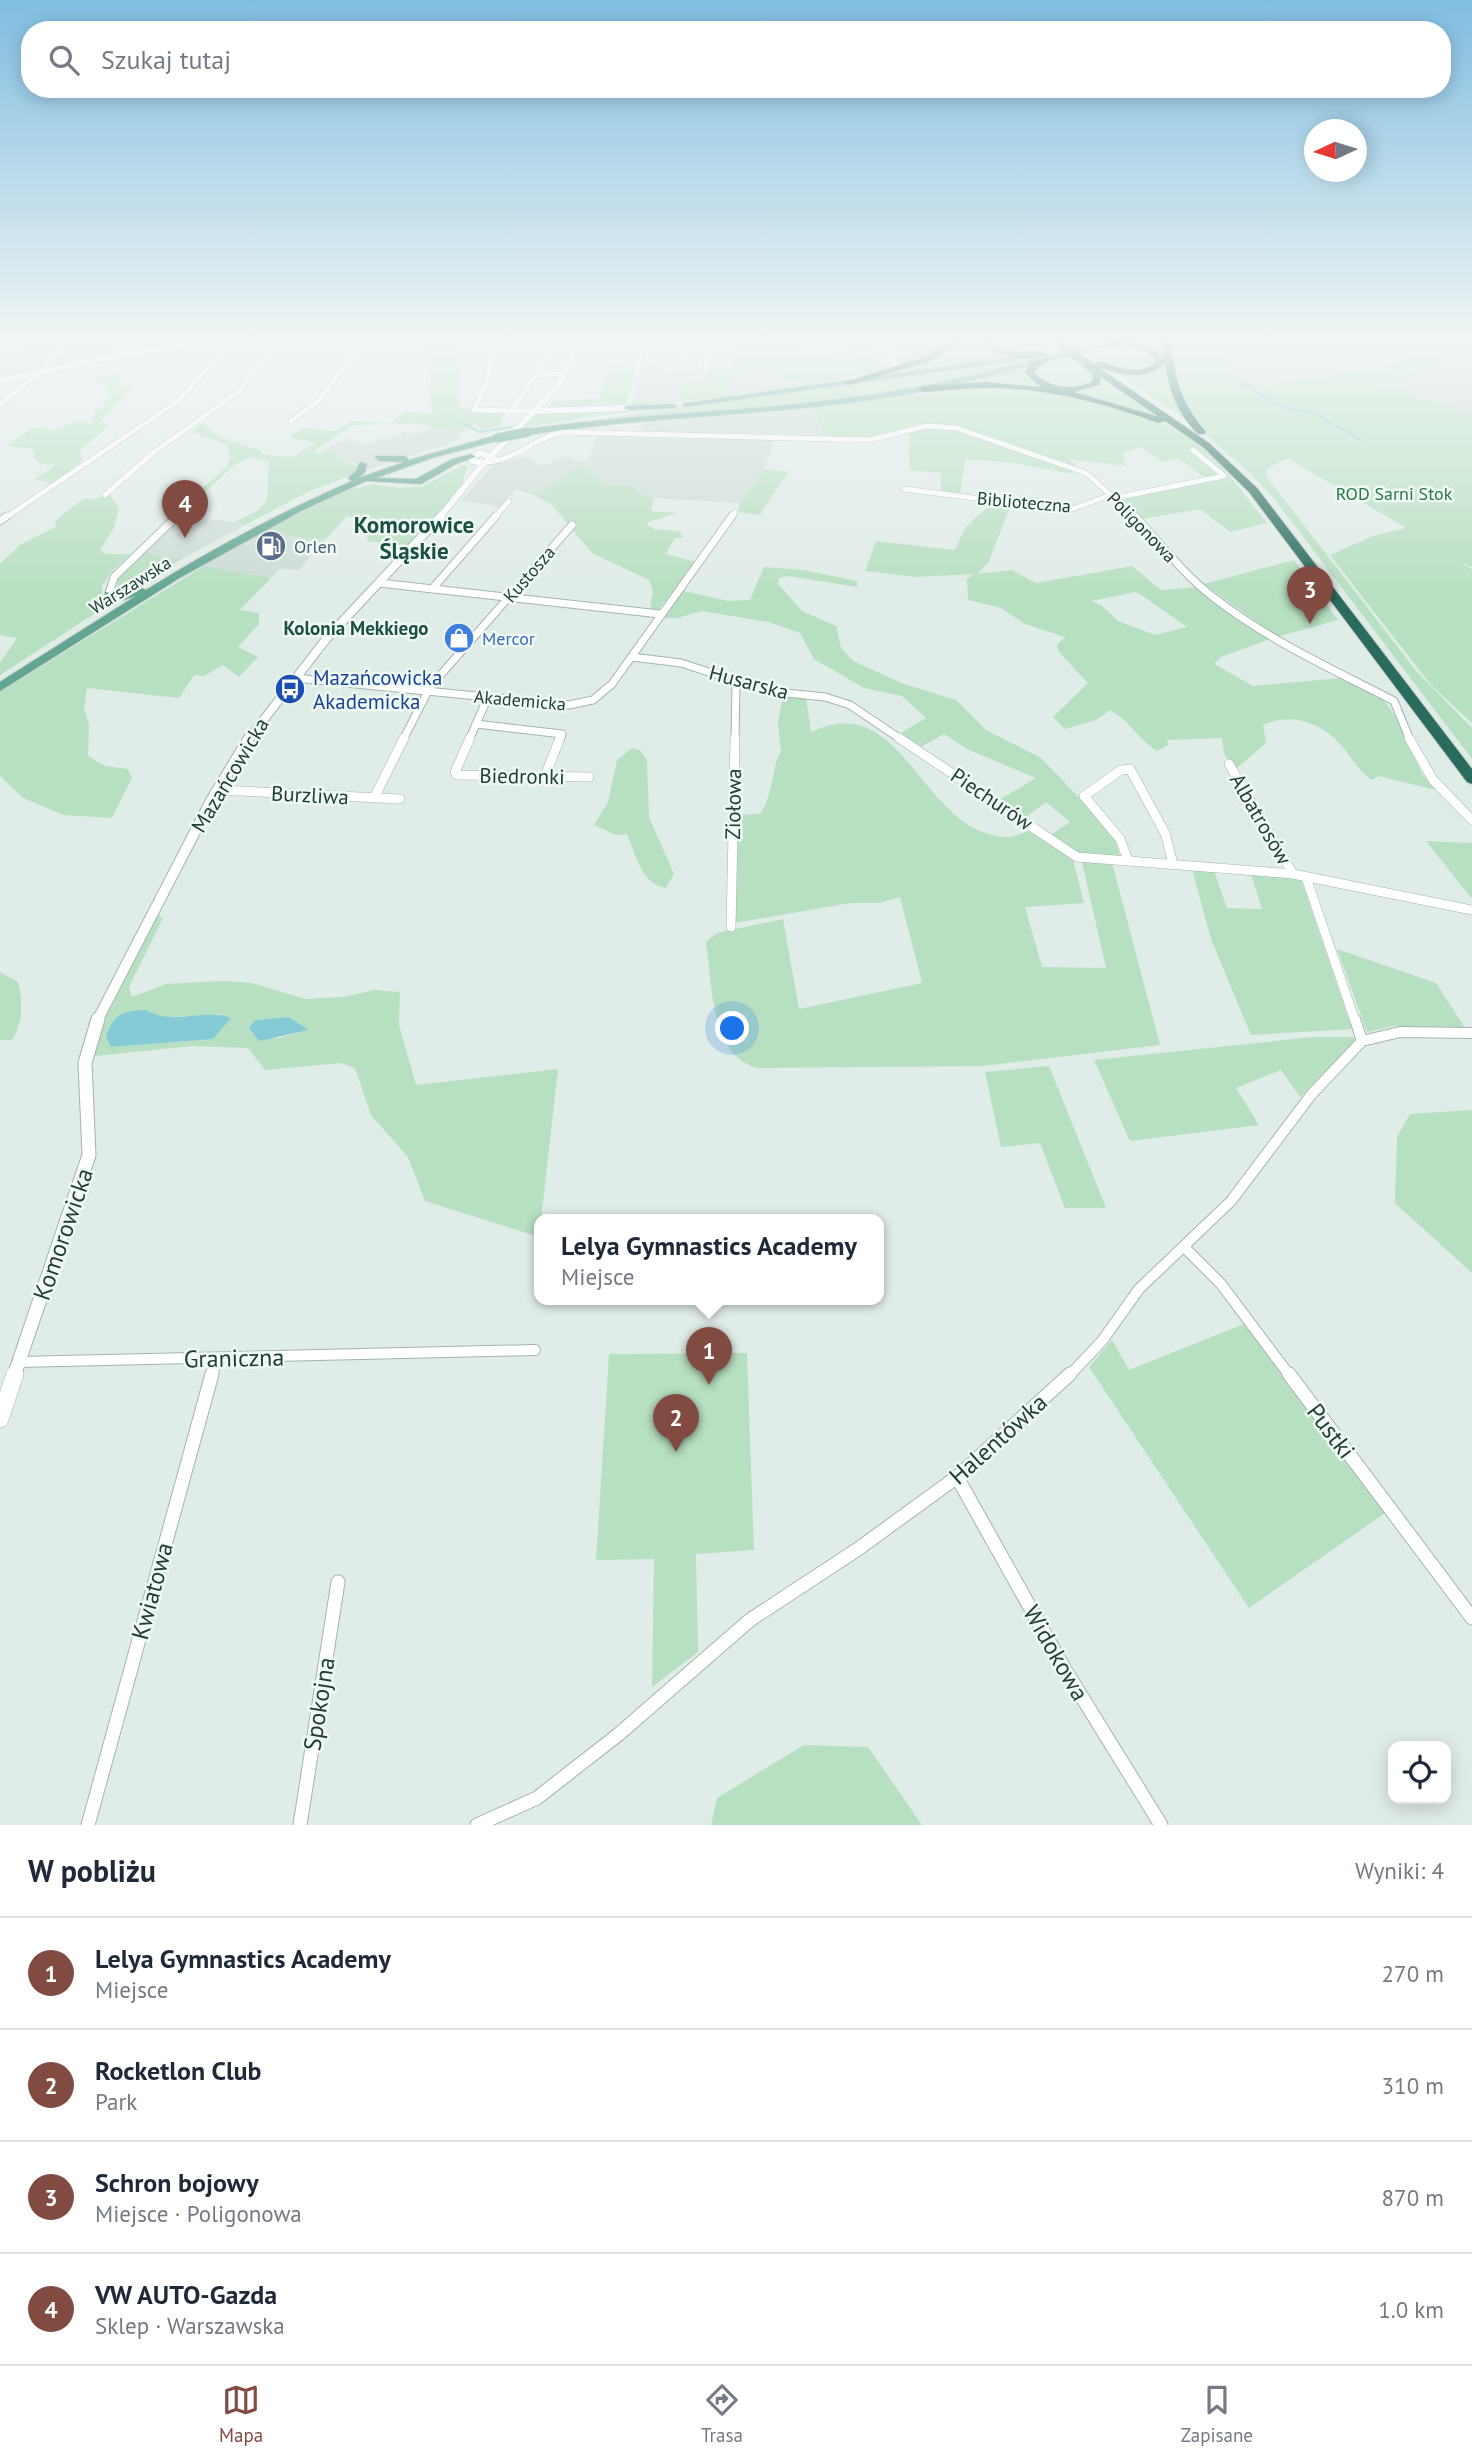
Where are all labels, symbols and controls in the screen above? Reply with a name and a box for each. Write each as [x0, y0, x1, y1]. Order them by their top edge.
search box [21, 21, 1451, 98]
icon: search [45, 41, 83, 79]
text: Szukaj tutaj [101, 43, 231, 76]
north arrow [1304, 119, 1367, 182]
pin: 4 [162, 480, 208, 538]
park label: ROD Sarni Stok [1336, 482, 1453, 505]
street label: Biblioteczna [976, 486, 1072, 518]
street label: Poligonowa [1102, 487, 1182, 567]
district label: Komorowice Śląskie [354, 510, 474, 565]
fuel station icon: Orlen [254, 529, 288, 563]
place label: Orlen [294, 535, 337, 558]
street label: Kustosza [498, 541, 560, 607]
street label: Warszawska [85, 551, 175, 619]
pin: 3 [1287, 566, 1333, 624]
district label: Kolonia Mekkiego [283, 616, 429, 640]
shop icon: Mercor [442, 621, 476, 655]
place label: Mercor [482, 627, 535, 650]
street label: Husarska [706, 658, 792, 706]
place label: Mazańcowicka Akademicka [313, 664, 442, 715]
bus stop icon: Mazańcowicka Akademicka [273, 672, 307, 706]
street label: Akademicka [473, 685, 567, 715]
street label: Mazańcowicka [185, 713, 275, 837]
street label: Biedronki [479, 762, 565, 790]
street label: Piechurów [946, 762, 1039, 837]
street label: Ziołowa [719, 768, 747, 840]
street label: Albatrosów [1224, 769, 1298, 870]
street label: Burzliwa [270, 779, 350, 811]
your location [715, 1011, 749, 1045]
street label: Komorowicka [26, 1164, 100, 1304]
popup [534, 1214, 884, 1305]
text: Lelya Gymnastics Academy [561, 1229, 857, 1262]
text: Miejsce [561, 1262, 634, 1291]
pin: 1 [686, 1327, 732, 1385]
street label: Graniczna [183, 1342, 285, 1374]
street label: Halentówka [942, 1387, 1054, 1491]
pin: 2 [653, 1394, 699, 1452]
street label: Pustki [1300, 1397, 1362, 1465]
street label: Kwiatowa [124, 1539, 180, 1643]
street label: Widokowa [1016, 1600, 1096, 1706]
street label: Spokojna [296, 1655, 342, 1753]
map controls [1388, 1741, 1451, 1804]
button: locate [1388, 1741, 1451, 1804]
text: W pobliżu [28, 1851, 156, 1890]
text: Wyniki: 4 [1355, 1856, 1444, 1885]
text: Lelya Gymnastics Academy [95, 1942, 391, 1975]
text: 1 [44, 1959, 58, 1988]
text: 270 m [1382, 1959, 1444, 1988]
text: Miejsce [95, 1975, 168, 2004]
text: Rocketlon Club [95, 2054, 261, 2087]
text: 2 [44, 2071, 58, 2100]
text: 310 m [1382, 2071, 1444, 2100]
text: Park [95, 2087, 137, 2116]
text: Schron bojowy [95, 2166, 259, 2199]
text: 3 [44, 2183, 58, 2212]
text: 870 m [1382, 2183, 1444, 2212]
text: Miejsce · Poligonowa [95, 2199, 302, 2228]
text: VW AUTO-Gazda [95, 2278, 277, 2311]
text: 4 [44, 2295, 58, 2324]
text: 1.0 km [1378, 2295, 1444, 2324]
text: Sklep · Warszawska [95, 2311, 285, 2340]
tab: Mapa [219, 2381, 263, 2447]
tab: Trasa [701, 2381, 743, 2447]
tab: Zapisane [1181, 2381, 1253, 2447]

